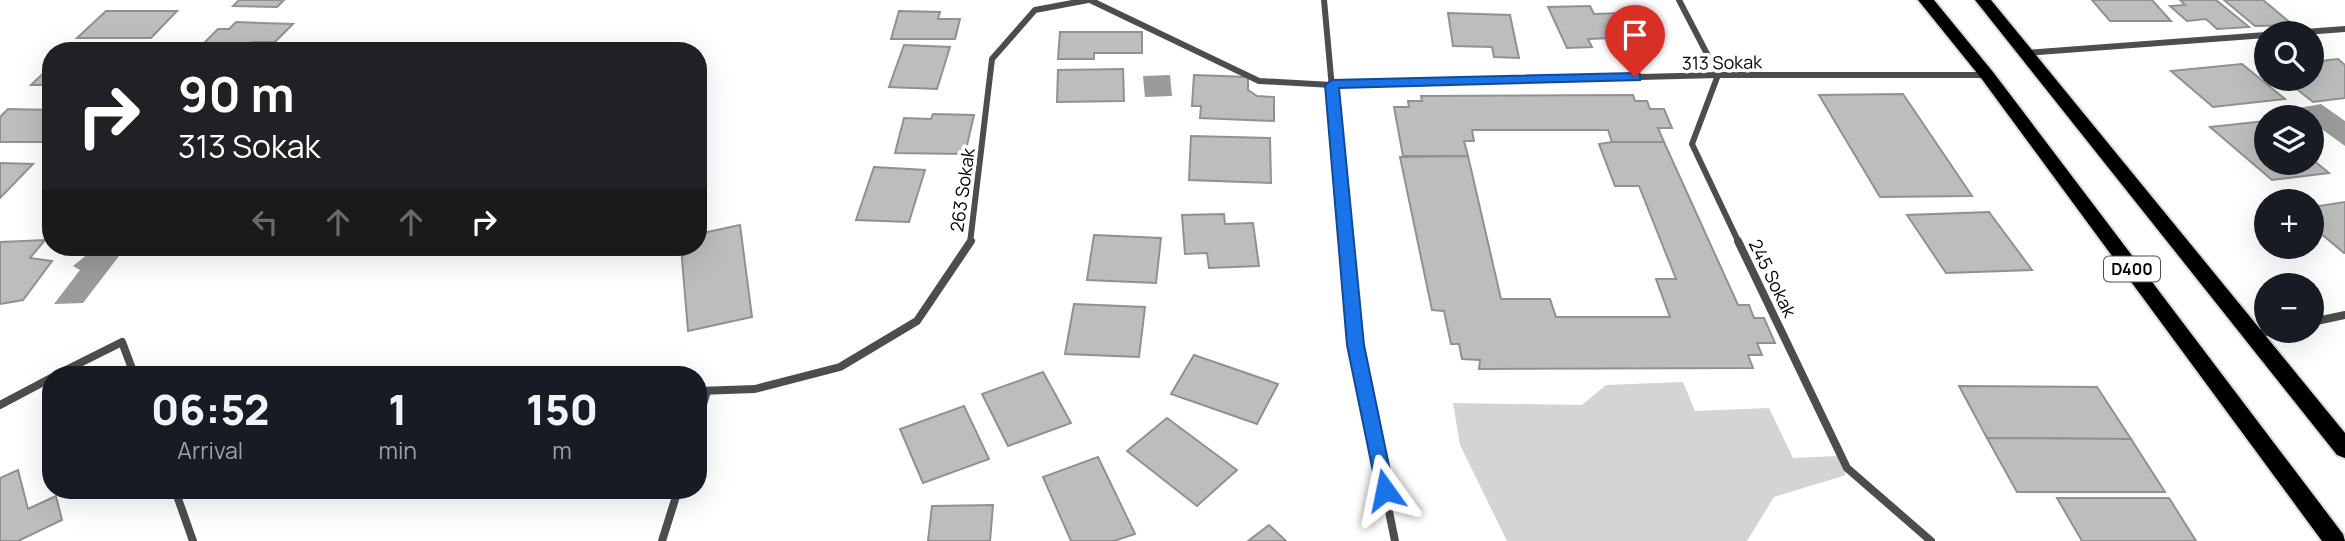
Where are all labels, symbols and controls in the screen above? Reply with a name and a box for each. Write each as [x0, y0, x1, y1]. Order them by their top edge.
pin [1605, 5, 1665, 77]
icon: arrive [1616, 16, 1654, 54]
map controls [2254, 21, 2324, 343]
button: search [2254, 21, 2324, 91]
street label: 313 Sokak [1682, 49, 1763, 75]
text: 90 m [178, 60, 295, 127]
icon: right [63, 70, 154, 161]
button: layers [2254, 105, 2324, 175]
text: 313 Sokak [178, 124, 320, 168]
street label: 263 Sokak [944, 145, 980, 234]
button: + [2254, 189, 2324, 259]
icon: left [246, 203, 284, 241]
icon: ahead [319, 203, 357, 241]
icon: ahead [392, 203, 430, 241]
icon: right [465, 203, 503, 241]
street label: 245 Sokak [1744, 235, 1803, 322]
road number: D400 [2104, 256, 2160, 282]
button: − [2254, 273, 2324, 343]
text: 06:52 [151, 380, 269, 438]
text: 1 [388, 380, 407, 438]
text: 150 [526, 380, 598, 438]
text: Arrival [177, 434, 243, 466]
text: min [378, 434, 417, 466]
text: m [552, 434, 572, 466]
position arrow [1348, 453, 1422, 527]

